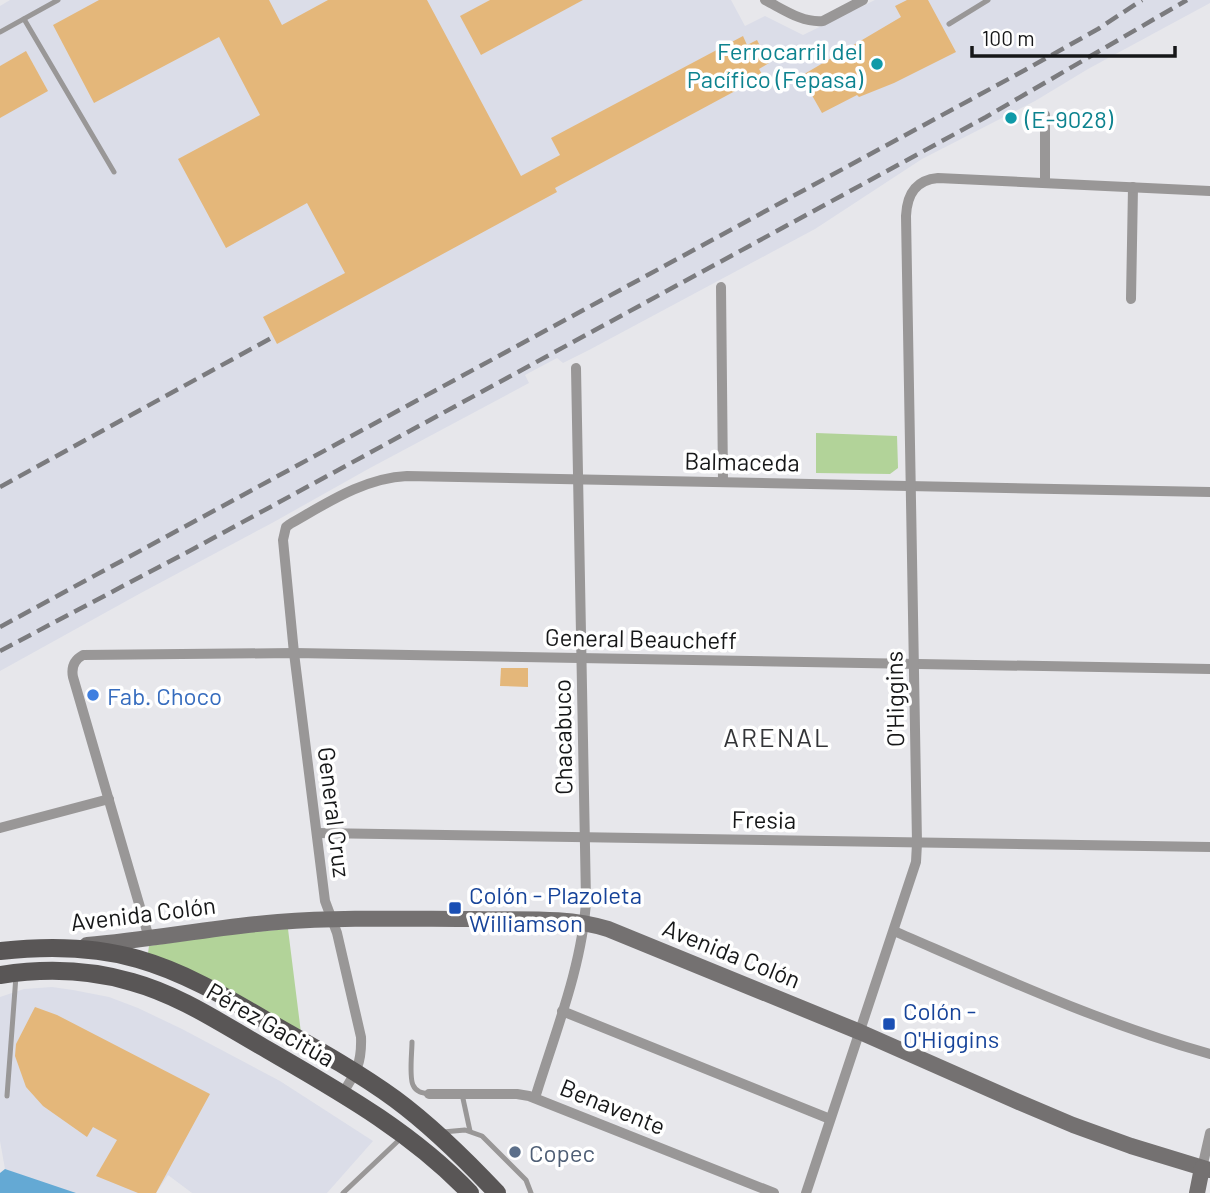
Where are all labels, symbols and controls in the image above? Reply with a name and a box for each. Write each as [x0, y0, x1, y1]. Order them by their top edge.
scale bar [972, 14, 1175, 58]
text: 100 m [982, 25, 1035, 50]
place label: Ferrocarril del Pacífico (Fepasa) [687, 36, 864, 93]
marker: Ferrocarril del Pacífico (Fepasa) [869, 56, 885, 72]
place label: (E-9028) [1024, 104, 1114, 133]
marker: (E-9028) [1003, 110, 1019, 126]
street label: Balmaceda [684, 445, 800, 477]
street label: General Beaucheff [545, 622, 737, 654]
street label: O'Higgins [879, 651, 909, 747]
street label: Chacabuco [546, 679, 578, 795]
place label: Fab. Choco [107, 681, 222, 710]
marker: Fab. Choco [85, 687, 101, 703]
district label: ARENAL [723, 721, 831, 752]
street label: General Cruz [313, 745, 357, 879]
street label: Fresia [732, 804, 796, 834]
place label: Colón - Plazoleta Williamson [469, 880, 642, 937]
street label: Avenida Colón [69, 890, 217, 936]
marker: Colón - Plazoleta Williamson [447, 900, 463, 916]
street label: Avenida Colón [659, 912, 805, 994]
street label: Pérez Gacitúa [202, 976, 340, 1072]
place label: Colón - O'Higgins [903, 996, 999, 1053]
marker: Colón - O'Higgins [881, 1016, 897, 1032]
street label: Benavente [556, 1072, 670, 1140]
place label: Copec [529, 1138, 595, 1167]
marker: Copec [507, 1144, 523, 1160]

